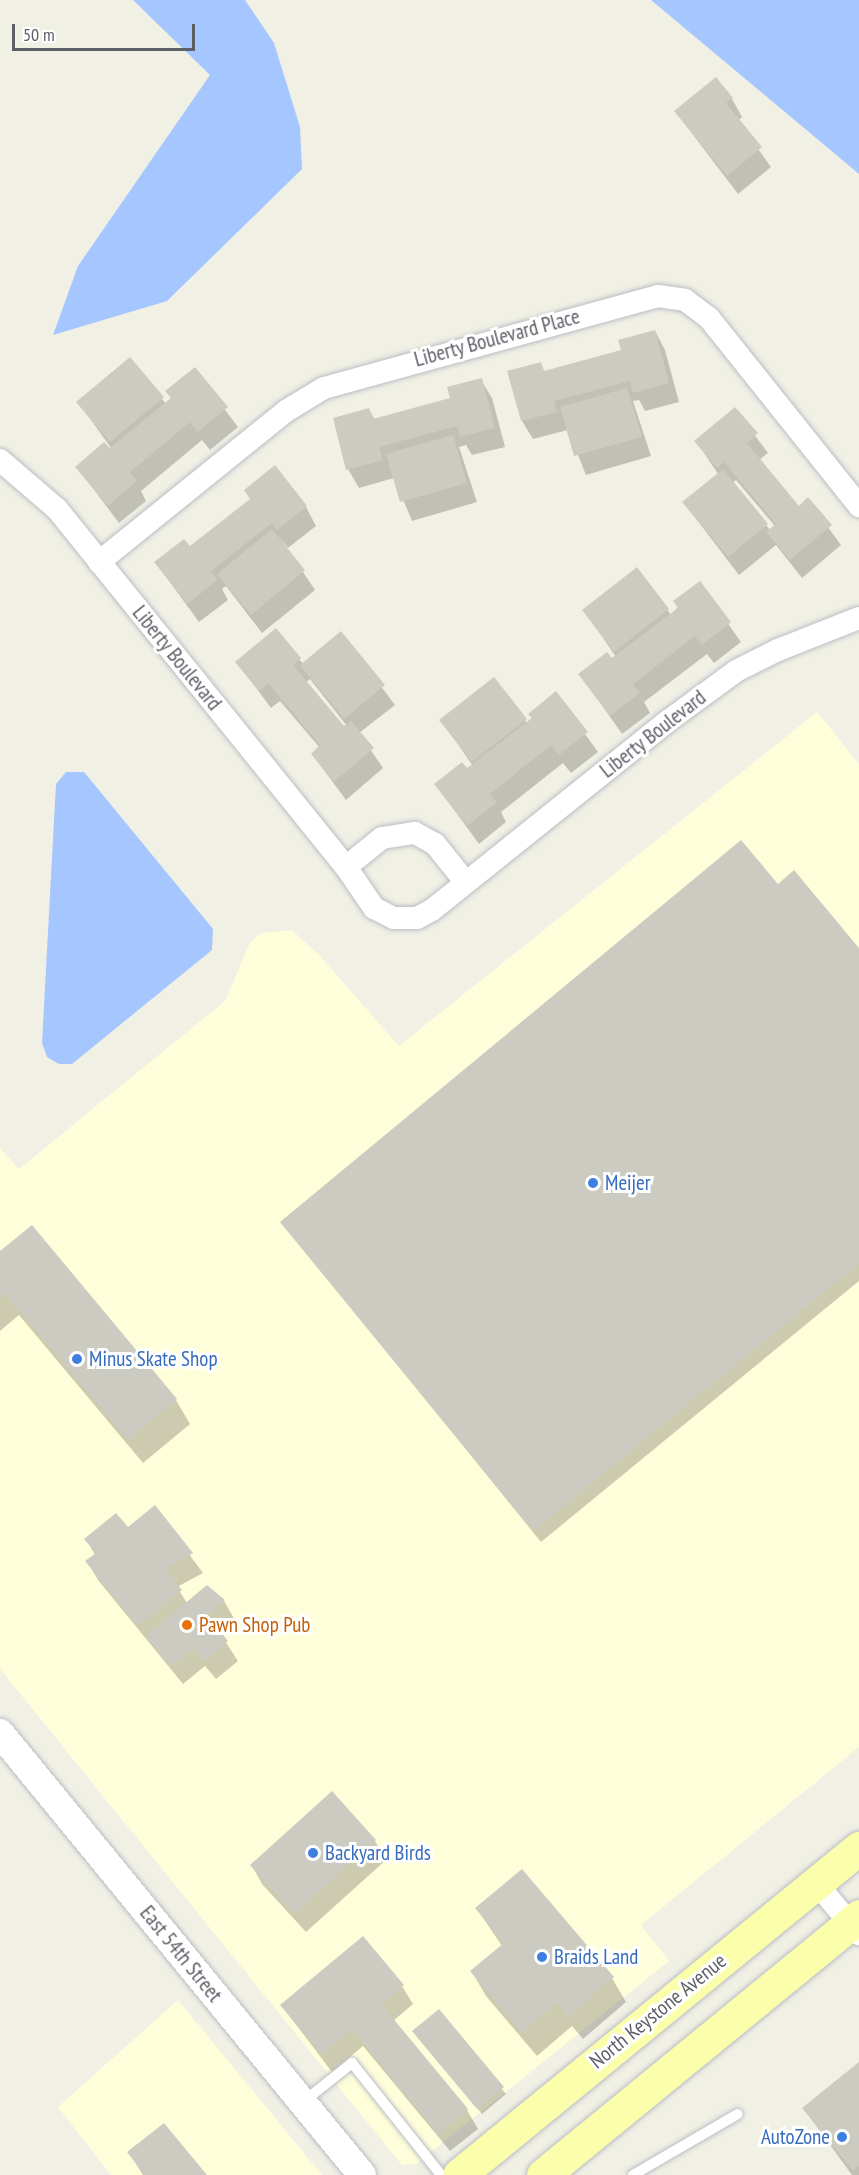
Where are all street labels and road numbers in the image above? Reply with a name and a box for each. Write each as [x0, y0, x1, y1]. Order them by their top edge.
street label: Liberty Boulevard Place [411, 304, 583, 372]
street label: Liberty Boulevard [127, 600, 227, 716]
street label: Liberty Boulevard [595, 685, 711, 783]
street label: East 54th Street [135, 1901, 227, 2007]
street label: North Keystone Avenue [584, 1948, 732, 2074]

